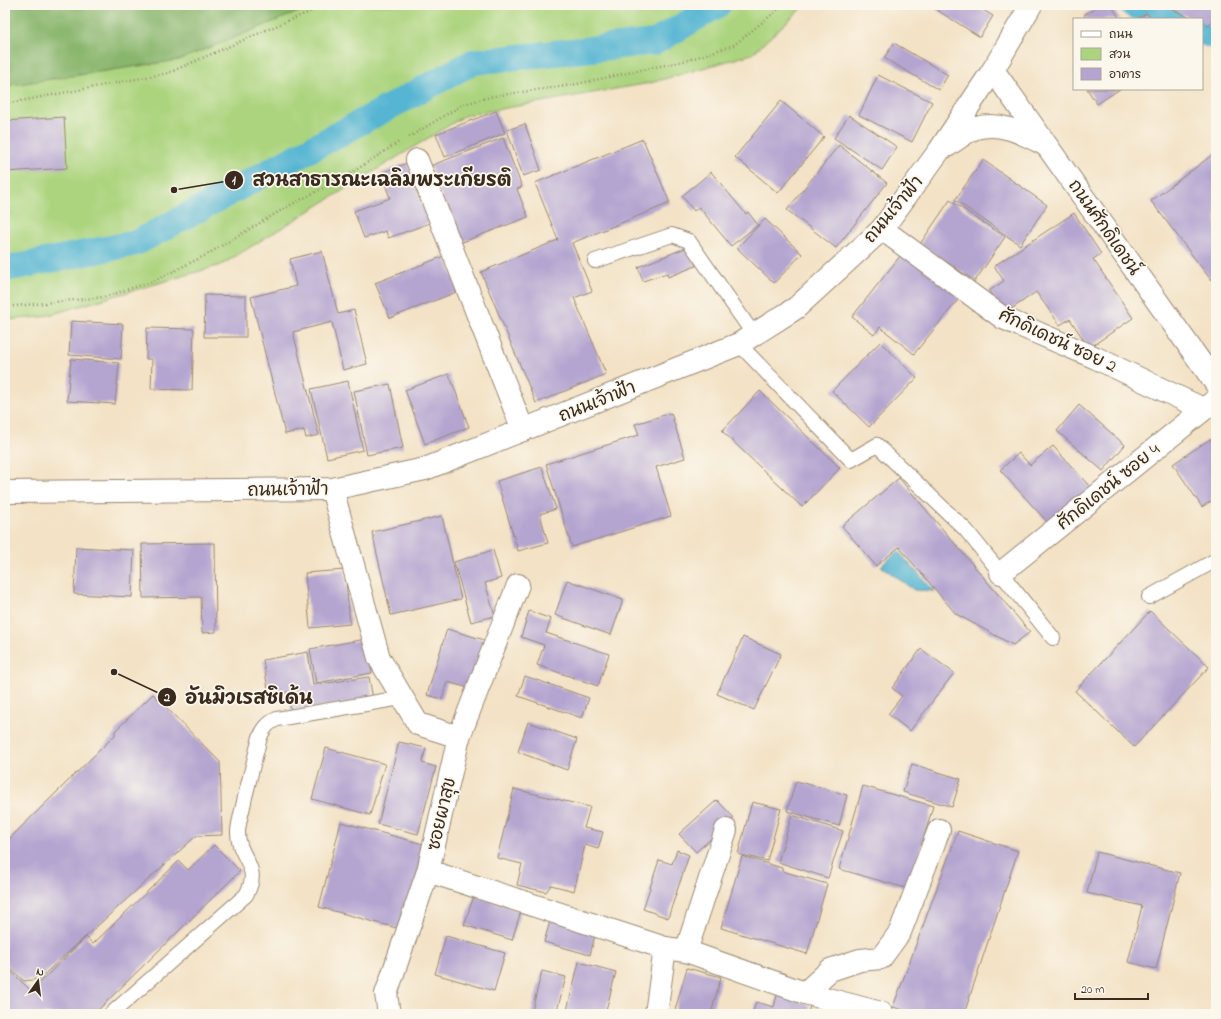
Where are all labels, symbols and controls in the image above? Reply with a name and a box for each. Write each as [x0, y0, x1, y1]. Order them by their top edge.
legend [1073, 18, 1203, 90]
text: ถนน [1109, 26, 1133, 44]
text: สวน [1109, 46, 1130, 64]
text: อาคาร [1109, 66, 1141, 84]
callout: สวนสาธารณะเฉลิมพระเกียรติ [224, 164, 519, 195]
text: สวนสาธารณะเฉลิมพระเกียรติ [253, 166, 511, 195]
street label: ถนนเจ้าฟ้า [857, 170, 931, 250]
text: 1 [232, 172, 236, 190]
street label: ถนนศักดิเดชน์ [1061, 174, 1148, 282]
street label: ศักดิเดชน์ ซอย 2 [994, 301, 1121, 381]
street label: ถนนเจ้าฟ้า [554, 374, 640, 430]
street label: ศักดิเดชน์ ซอย 4 [1051, 436, 1167, 537]
street label: ถนนเจ้าฟ้า [247, 475, 329, 505]
callout: อันมิวเรสซิเด้น [157, 682, 321, 713]
text: อันมิวเรสซิเด้น [185, 684, 313, 713]
text: 2 [163, 689, 170, 707]
street label: ซอยผาสุข [422, 775, 464, 854]
north arrow [18, 961, 58, 1001]
text: N [35, 964, 46, 981]
scale bar [1075, 975, 1148, 1001]
text: 20 m [1081, 981, 1104, 999]

